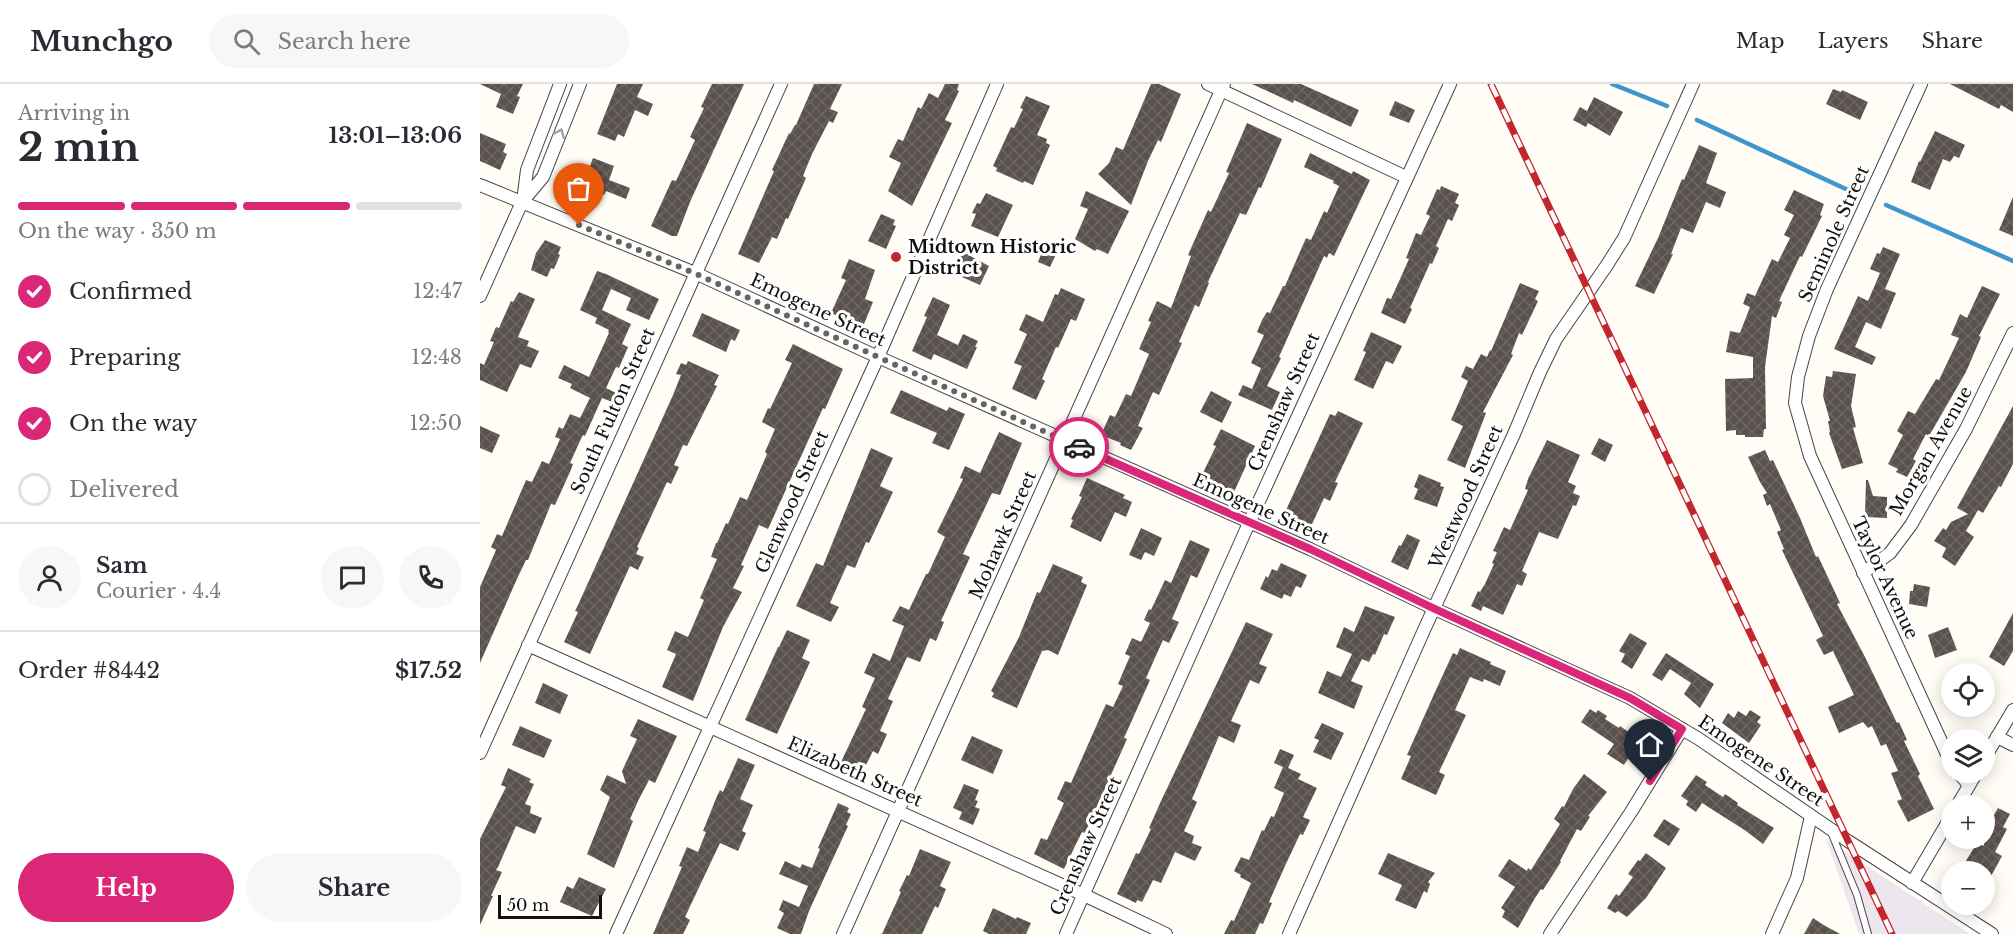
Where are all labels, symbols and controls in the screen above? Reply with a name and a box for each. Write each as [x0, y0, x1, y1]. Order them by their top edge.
search box [209, 14, 629, 68]
text: Munchgo [30, 24, 173, 59]
icon: search [230, 25, 263, 58]
text: Search here [278, 28, 411, 55]
text: Map [1736, 28, 1785, 54]
text: Layers [1818, 28, 1889, 54]
text: Share [1922, 28, 1983, 54]
text: Arriving in [18, 101, 130, 125]
text: 13:01–13:06 [329, 122, 462, 149]
text: 2 min [18, 123, 139, 172]
one-way arrow [553, 128, 565, 139]
street label: Seminole Street [1794, 162, 1874, 306]
pin [553, 163, 604, 225]
icon: bag [562, 172, 595, 205]
text: On the way · 350 m [18, 219, 216, 243]
place label: Midtown Historic District [908, 236, 1076, 279]
marker: Midtown Historic District [889, 250, 903, 264]
street label: Emogene Street [747, 269, 890, 351]
icon: check [18, 275, 51, 308]
text: Confirmed [69, 278, 192, 305]
text: 12:47 [413, 279, 462, 303]
street label: South Fulton Street [566, 324, 660, 498]
street label: Crenshaw Street [1243, 329, 1325, 475]
icon: check [18, 341, 51, 374]
text: Preparing [69, 344, 180, 371]
text: 12:48 [411, 345, 462, 369]
street label: Morgan Avenue [1885, 382, 1977, 520]
icon: check [18, 407, 51, 440]
text: On the way [69, 410, 197, 437]
text: 12:50 [409, 411, 462, 435]
courier [1049, 417, 1109, 477]
street label: Westwood Street [1424, 422, 1508, 573]
street label: Glenwood Street [751, 427, 833, 577]
icon: car [1063, 431, 1096, 464]
street label: Mohawk Street [965, 467, 1041, 603]
street label: Emogene Street [1189, 469, 1333, 549]
text: Delivered [69, 476, 179, 503]
street label: Taylor Avenue [1847, 513, 1923, 643]
button: person [18, 546, 81, 609]
button: chat [321, 546, 384, 609]
button: phone [399, 546, 462, 609]
text: Sam [96, 552, 148, 579]
text: Courier · 4.4 [96, 579, 221, 603]
text: Order #8442 [18, 657, 160, 684]
text: $17.52 [395, 657, 462, 684]
map controls [1941, 663, 1995, 915]
button: locate [1941, 663, 1995, 717]
street label: Emogene Street [1694, 711, 1828, 811]
pin [1624, 719, 1675, 781]
icon: home [1633, 728, 1666, 761]
button: layers [1941, 729, 1995, 783]
street label: Elizabeth Street [784, 732, 926, 812]
street label: Crenshaw Street [1045, 773, 1127, 919]
button: + [1941, 795, 1995, 849]
button: Help [18, 853, 234, 922]
button: Share [246, 853, 462, 922]
button: − [1941, 861, 1995, 915]
scale bar [498, 892, 602, 920]
text: 50 m [507, 895, 549, 915]

